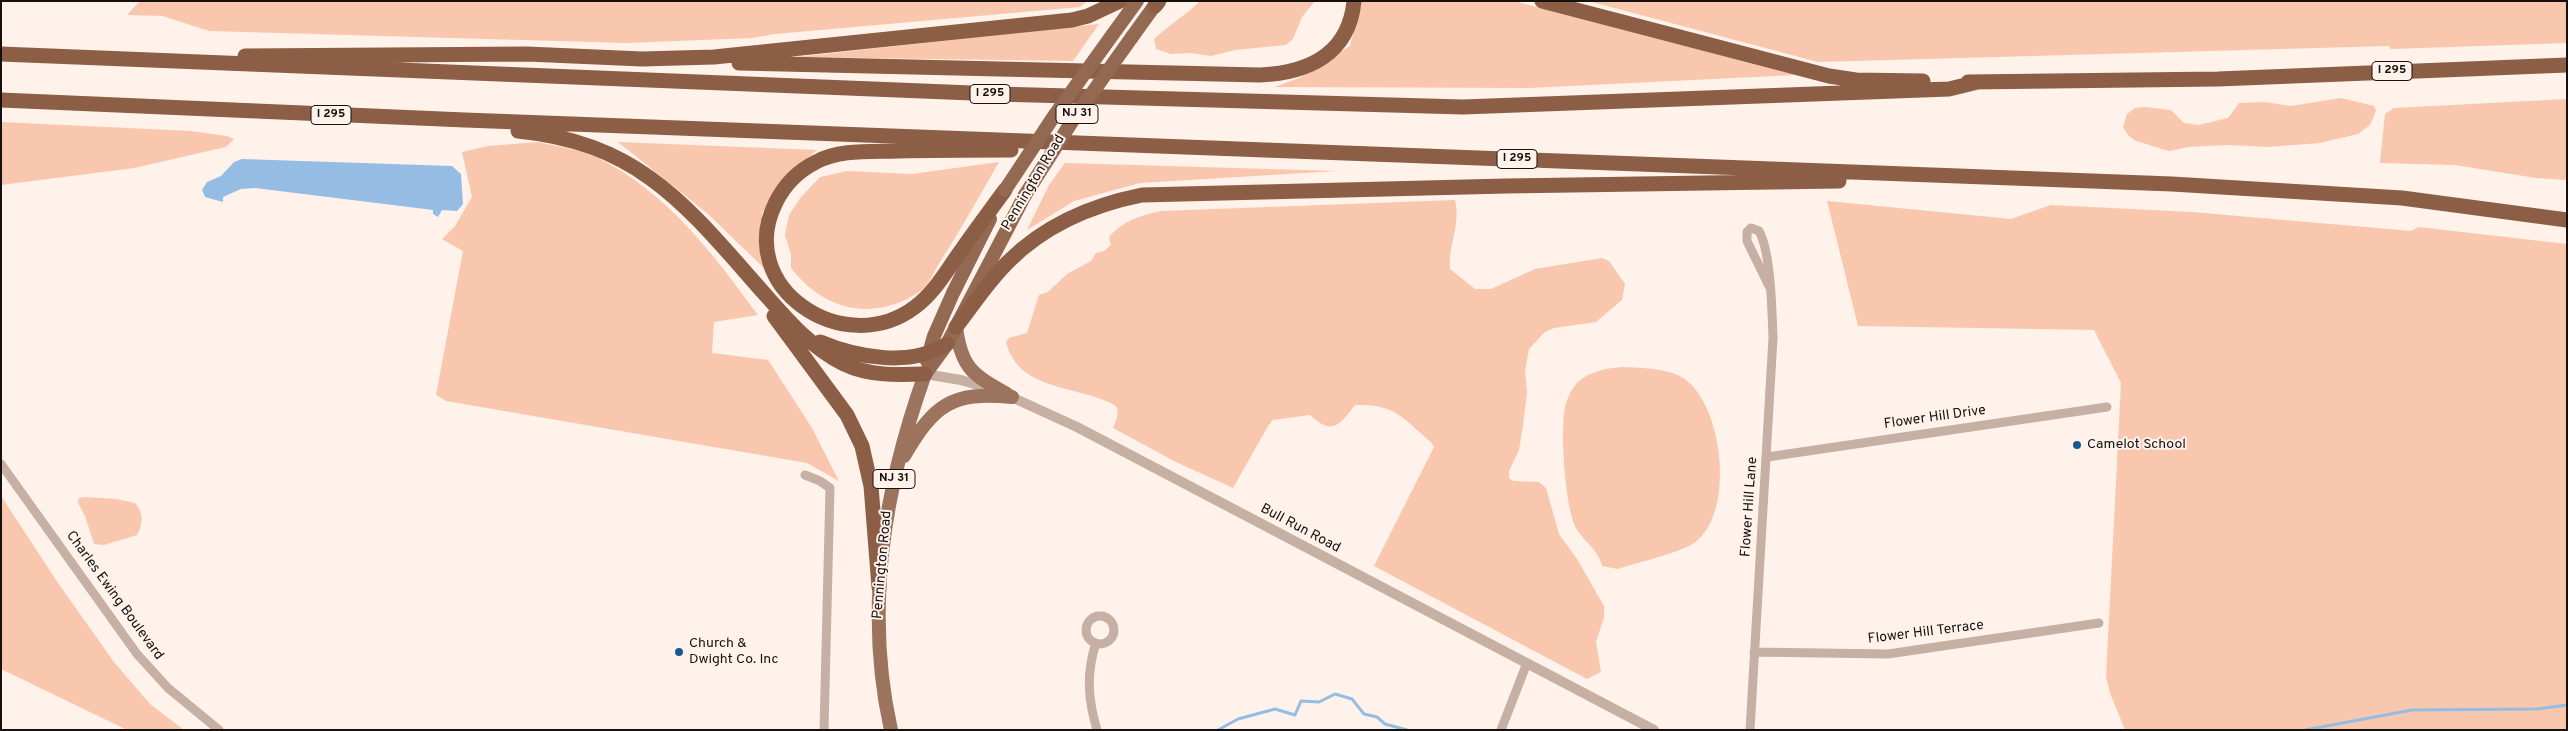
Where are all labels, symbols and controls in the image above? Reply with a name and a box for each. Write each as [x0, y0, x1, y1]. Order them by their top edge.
road number: I 295 [2372, 61, 2412, 80]
road number: I 295 [970, 85, 1010, 104]
road number: NJ 31 [1056, 105, 1098, 124]
road number: I 295 [311, 106, 351, 124]
street label: Pennington Road [999, 132, 1069, 234]
road number: I 295 [1497, 150, 1537, 168]
street label: Flower Hill Drive [1883, 403, 1987, 433]
place label: Camelot School [2087, 437, 2186, 453]
marker: Camelot School [2071, 439, 2083, 451]
street label: Flower Hill Lane [1738, 456, 1762, 558]
road number: NJ 31 [873, 469, 915, 488]
street label: Bull Run Road [1257, 501, 1343, 557]
street label: Pennington Road [870, 510, 896, 620]
street label: Charles Ewing Boulevard [62, 528, 166, 664]
street label: Flower Hill Terrace [1867, 618, 1985, 648]
place label: Church & Dwight Co. Inc [689, 636, 778, 669]
marker: Church & Dwight Co. Inc [673, 646, 685, 658]

